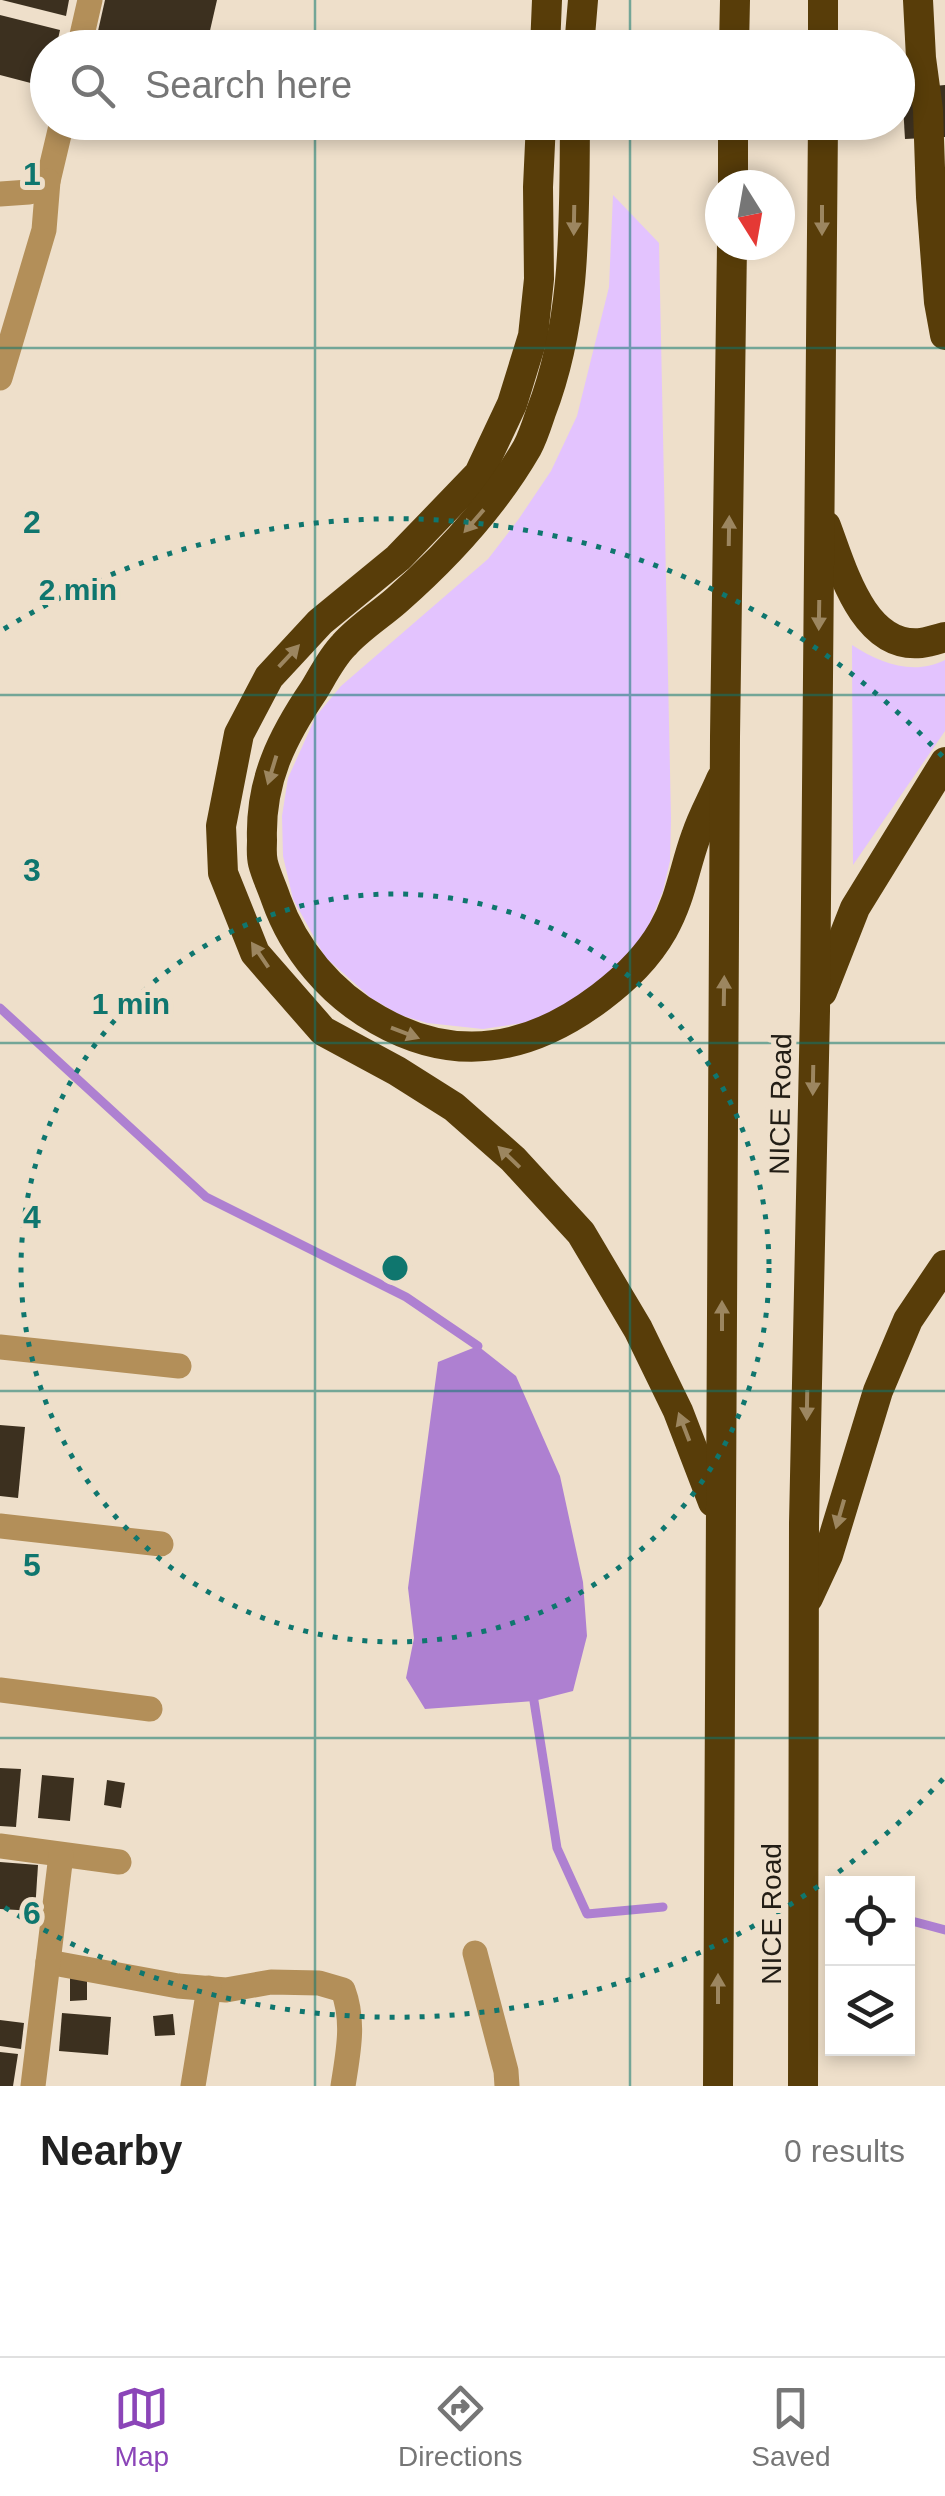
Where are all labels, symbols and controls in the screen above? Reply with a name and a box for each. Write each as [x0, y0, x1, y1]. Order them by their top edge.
search box [30, 30, 915, 140]
icon: search [65, 58, 120, 113]
text: Search here [145, 64, 352, 106]
text: 1 [23, 156, 41, 192]
north arrow [705, 170, 795, 260]
one-way arrow [566, 204, 582, 236]
one-way arrow [814, 204, 830, 236]
text: 2 [23, 504, 41, 540]
one-way arrow [463, 508, 485, 533]
one-way arrow [721, 515, 737, 547]
text: 2 min [39, 573, 117, 606]
one-way arrow [810, 599, 826, 631]
one-way arrow [277, 644, 300, 668]
one-way arrow [264, 755, 279, 785]
text: 3 [23, 852, 41, 888]
one-way arrow [251, 942, 271, 969]
one-way arrow [716, 974, 732, 1006]
text: 1 min [92, 987, 170, 1020]
one-way arrow [390, 1025, 420, 1041]
street label: NICE Road [764, 1033, 797, 1175]
one-way arrow [805, 1064, 821, 1096]
one-way arrow [498, 1146, 522, 1169]
text: 4 [23, 1199, 41, 1235]
centre of rings [377, 1250, 413, 1286]
one-way arrow [714, 1299, 730, 1331]
one-way arrow [798, 1389, 814, 1421]
one-way arrow [676, 1412, 691, 1442]
one-way arrow [832, 1499, 847, 1530]
text: 5 [23, 1547, 41, 1583]
street label: NICE Road [756, 1843, 787, 1985]
map controls [825, 1876, 915, 2056]
button: locate [825, 1876, 915, 1966]
text: 6 [23, 1895, 41, 1931]
button: layers [825, 1966, 915, 2056]
one-way arrow [710, 1972, 726, 2004]
text: Nearby [40, 2127, 182, 2174]
text: 0 results [784, 2133, 905, 2169]
tab: Map [114, 2381, 169, 2473]
tab: Directions [398, 2381, 523, 2473]
tab: Saved [751, 2381, 831, 2473]

